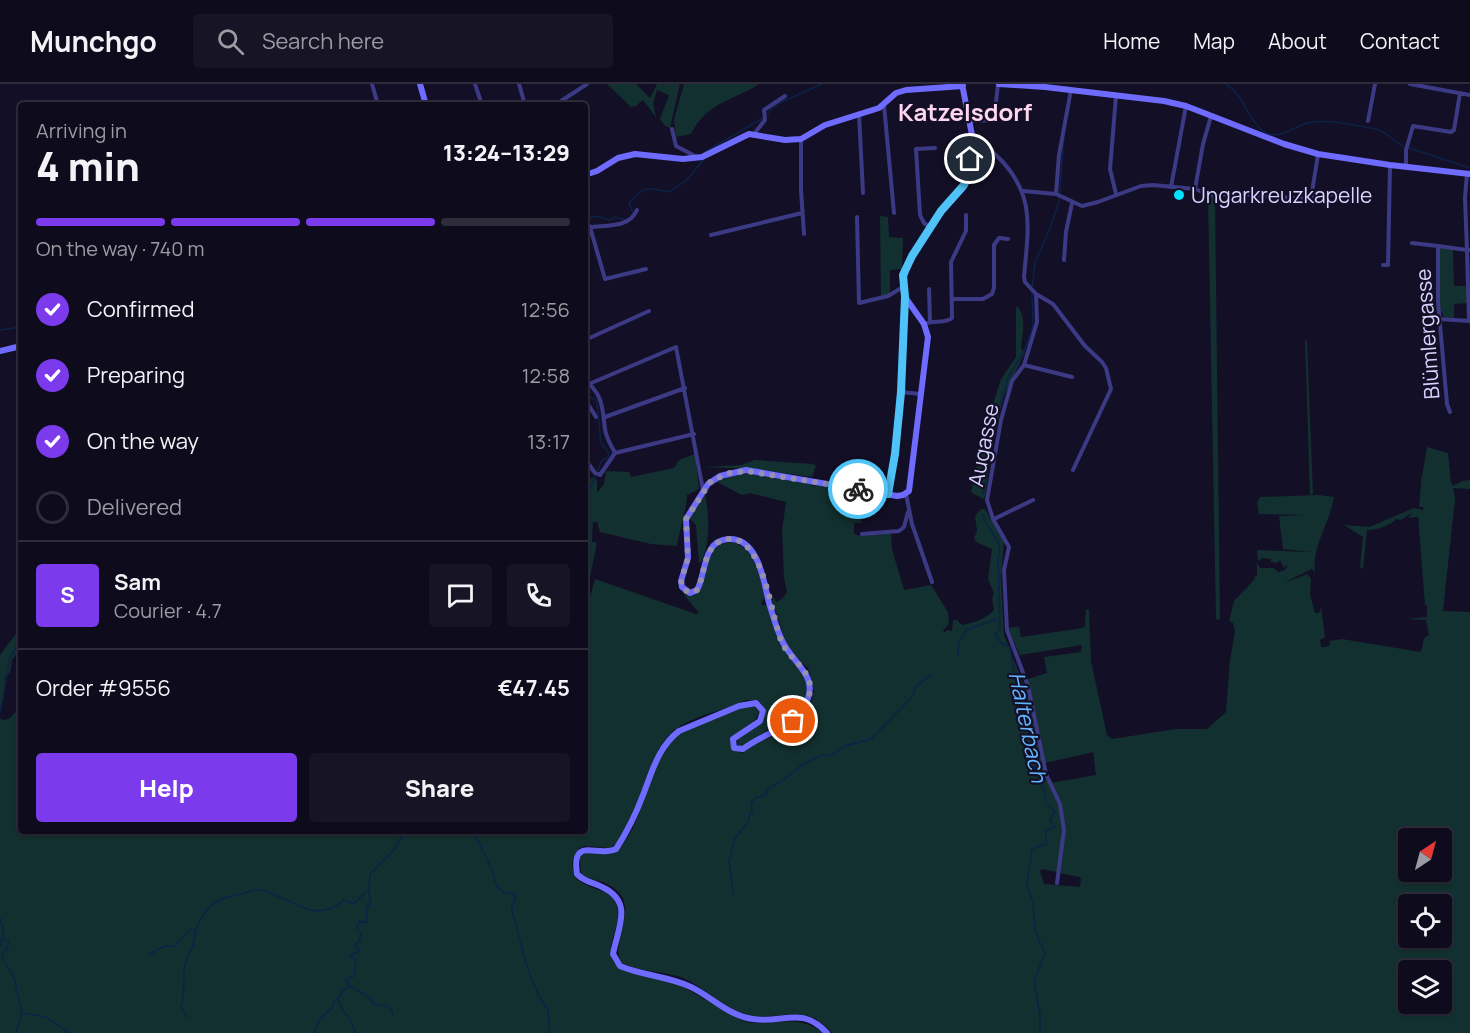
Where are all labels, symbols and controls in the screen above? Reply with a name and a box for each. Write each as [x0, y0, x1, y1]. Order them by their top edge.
search box [193, 14, 613, 68]
text: Munchgo [30, 22, 157, 60]
icon: search [214, 25, 247, 58]
text: Search here [262, 26, 384, 56]
text: Home [1103, 27, 1160, 55]
text: Map [1193, 27, 1235, 55]
text: About [1268, 27, 1327, 55]
text: Contact [1360, 27, 1440, 55]
district label: Katzelsdorf [898, 95, 1032, 128]
text: Arriving in [36, 117, 127, 144]
pin [944, 133, 995, 184]
text: 13:24–13:29 [443, 138, 570, 168]
text: 4 min [36, 139, 140, 193]
icon: home [953, 142, 986, 175]
place label: Ungarkreuzkapelle [1191, 181, 1372, 209]
marker: Ungarkreuzkapelle [1172, 188, 1186, 202]
text: On the way · 740 m [36, 235, 204, 262]
street label: Blümlergasse [1408, 268, 1446, 400]
icon: check [36, 293, 69, 326]
text: Confirmed [87, 294, 195, 324]
text: 12:56 [521, 296, 570, 323]
icon: check [36, 359, 69, 392]
text: Preparing [87, 360, 185, 390]
text: 12:58 [522, 362, 570, 389]
street label: Augasse [961, 401, 1005, 489]
icon: check [36, 425, 69, 458]
text: On the way [87, 426, 199, 456]
text: 13:17 [527, 428, 570, 455]
courier [828, 459, 888, 519]
icon: bike [842, 473, 875, 506]
text: Delivered [87, 492, 182, 522]
button: chat [429, 564, 492, 627]
button: phone [507, 564, 570, 627]
text: Sam [114, 567, 161, 597]
text: S [60, 580, 75, 610]
text: Courier · 4.7 [114, 597, 222, 624]
water label: Halterbach [1002, 669, 1055, 786]
text: Order #9556 [36, 673, 171, 703]
text: €47.45 [498, 673, 570, 703]
pin [767, 695, 818, 746]
icon: bag [776, 704, 809, 737]
button: Help [36, 753, 297, 822]
button: Share [309, 753, 570, 822]
north arrow [1398, 828, 1452, 882]
map controls [1398, 828, 1452, 1014]
button: locate [1398, 894, 1452, 948]
button: layers [1398, 960, 1452, 1014]

